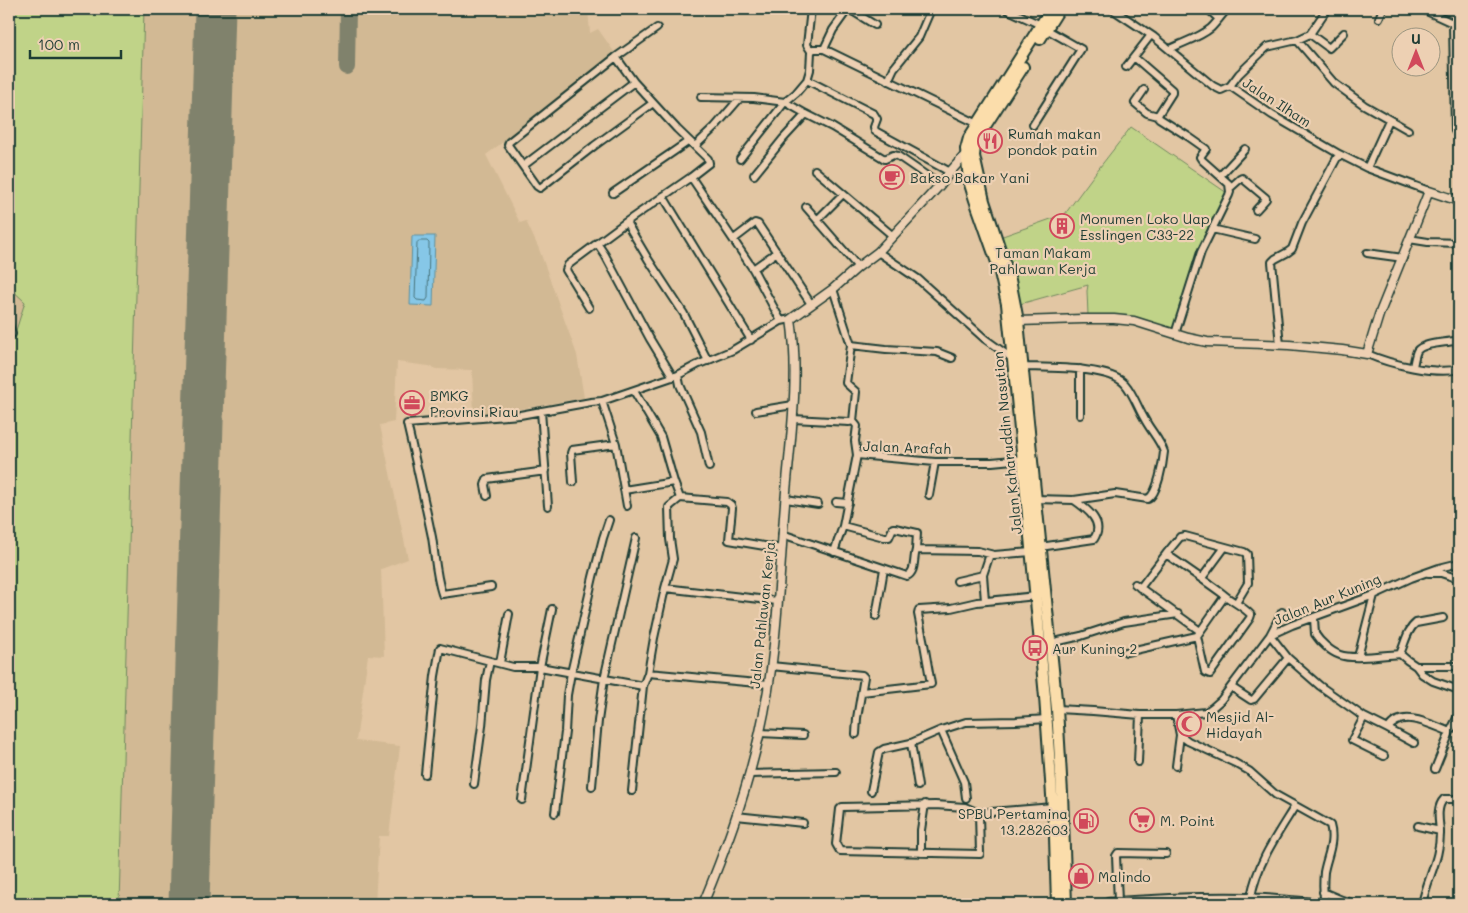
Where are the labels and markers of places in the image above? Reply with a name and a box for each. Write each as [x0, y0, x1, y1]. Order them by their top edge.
place label: Rumah makan pondok patin [1008, 124, 1101, 159]
restaurant icon: Rumah makan pondok patin [977, 128, 1003, 154]
cafe icon: Bakso Bakar Yani [879, 164, 905, 190]
place label: Bakso Bakar Yani [910, 168, 1029, 187]
place label: Monumen Loko Uap Esslingen C33-22 [1080, 209, 1210, 244]
building icon: Monumen Loko Uap Esslingen C33-22 [1049, 213, 1075, 239]
place label: BMKG Provinsi Riau [430, 386, 519, 421]
office icon: BMKG Provinsi Riau [399, 390, 425, 416]
bus stop icon: Aur Kuning 2 [1022, 635, 1048, 661]
place label: Aur Kuning 2 [1052, 639, 1137, 658]
place label: Mesjid Al- Hidayah [1206, 707, 1274, 742]
mosque icon: Mesjid Al- Hidayah [1176, 711, 1202, 737]
place label: SPBU Pertamina 13.282603 [958, 804, 1068, 839]
supermarket icon: M. Point [1129, 807, 1155, 833]
fuel station icon: SPBU Pertamina 13.282603 [1073, 808, 1099, 834]
place label: M. Point [1160, 811, 1215, 830]
shop icon: Malindo [1068, 863, 1094, 889]
place label: Malindo [1098, 867, 1151, 886]

